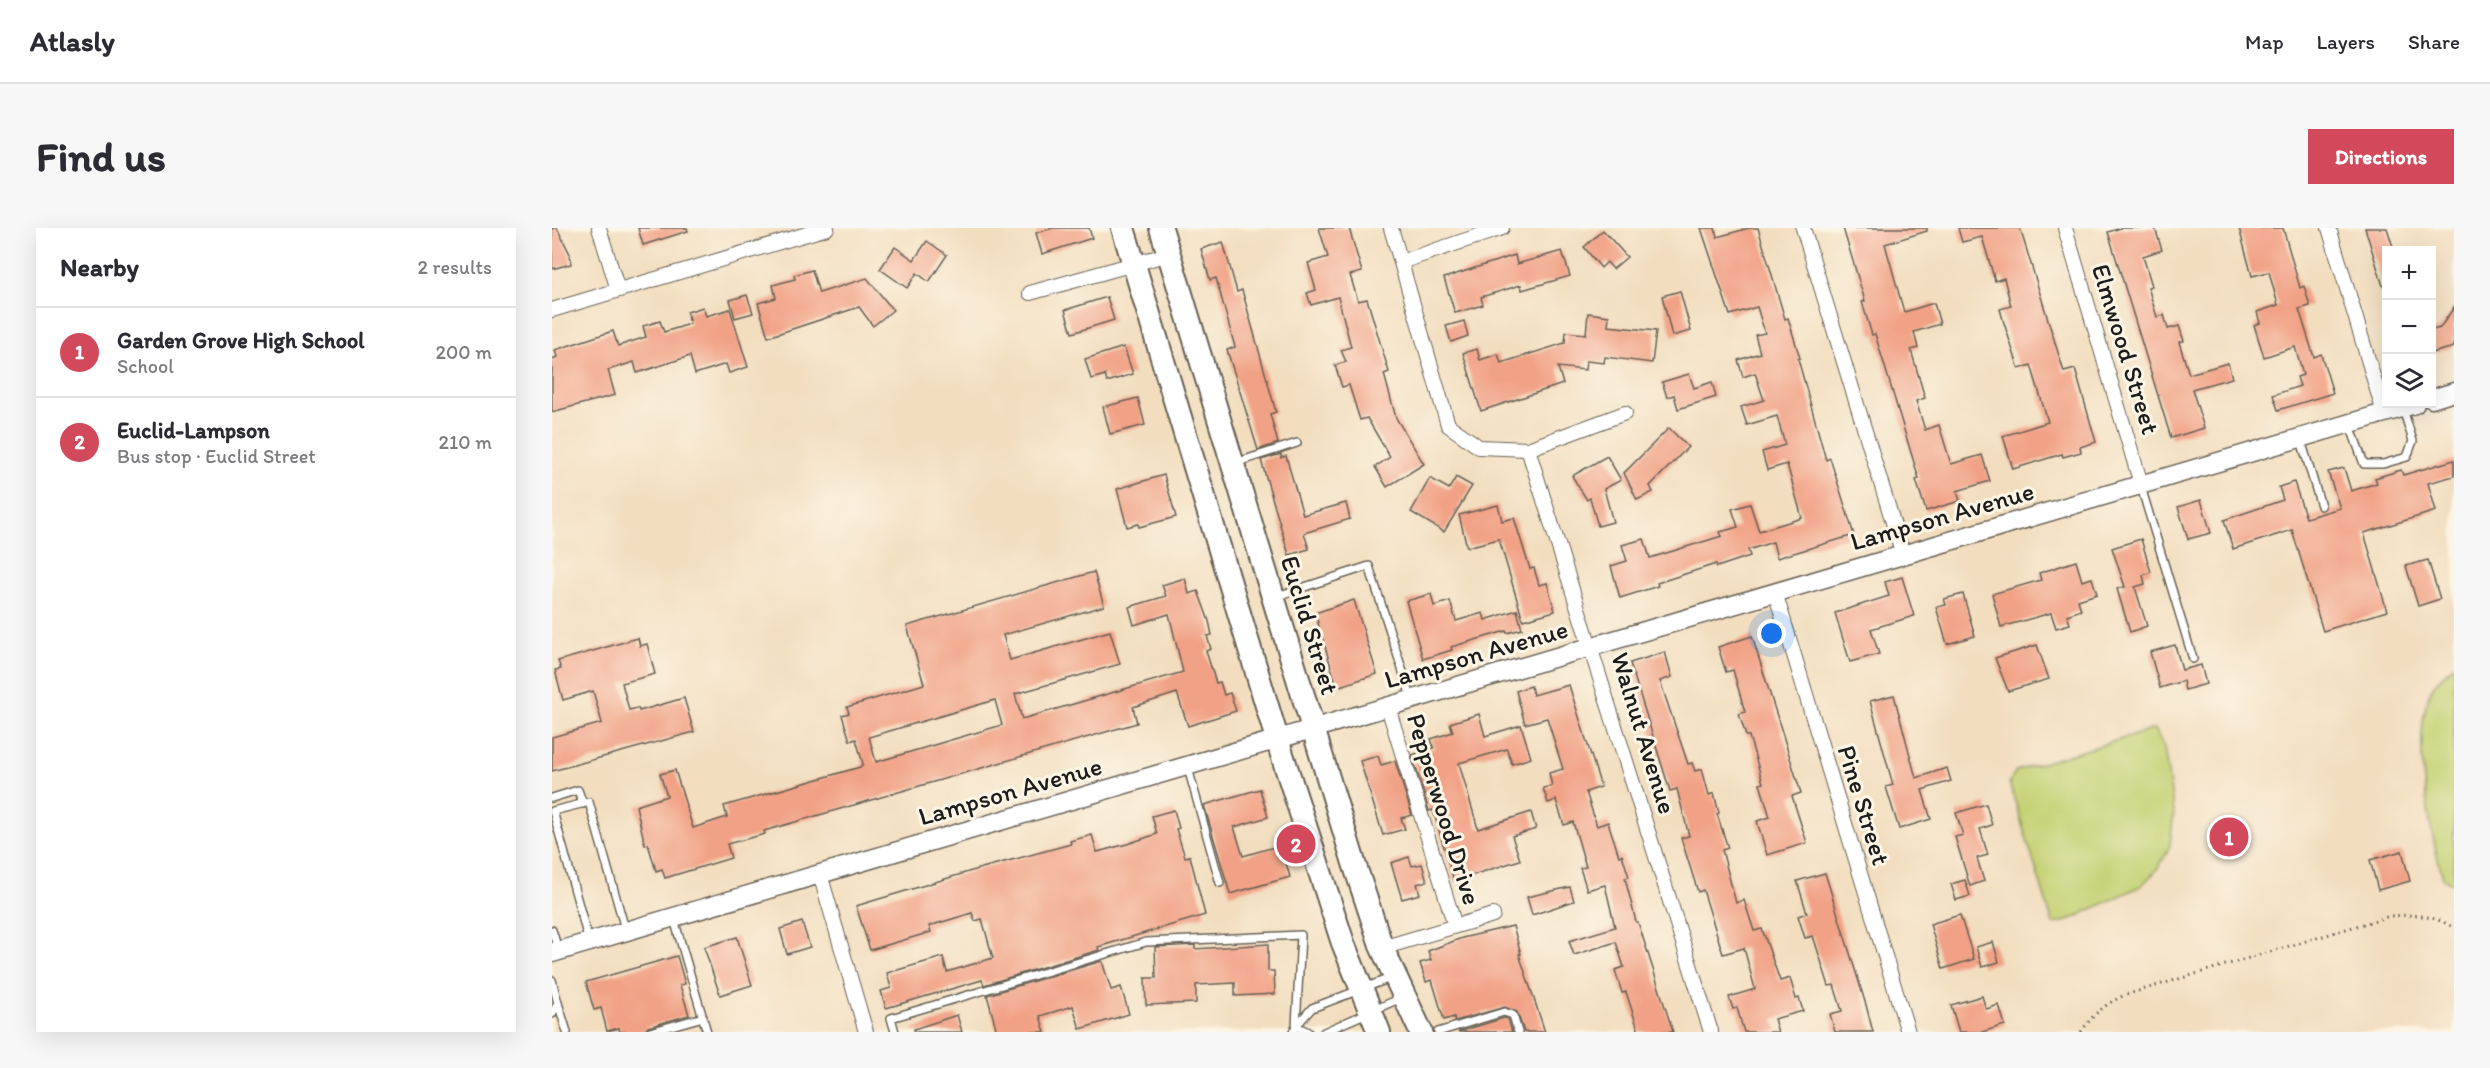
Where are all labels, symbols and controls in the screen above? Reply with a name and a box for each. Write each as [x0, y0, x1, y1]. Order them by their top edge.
text: Atlasly [30, 24, 115, 58]
text: Map [2245, 29, 2284, 54]
text: Layers [2317, 29, 2375, 54]
text: Share [2408, 29, 2460, 54]
button: Directions [2308, 129, 2454, 184]
text: Find us [36, 131, 166, 182]
map controls [2382, 246, 2436, 408]
button: + [2382, 246, 2436, 300]
text: Nearby [60, 251, 139, 283]
text: 2 results [418, 255, 492, 279]
street label: Elmwood Street [2085, 260, 2167, 438]
button: − [2382, 300, 2436, 354]
text: Garden Grove High School [117, 327, 364, 354]
text: 1 [75, 340, 84, 364]
text: 200 m [436, 340, 492, 364]
text: School [117, 354, 174, 378]
button: layers [2382, 354, 2436, 408]
text: Euclid-Lampson [117, 417, 270, 444]
text: 2 [74, 430, 85, 454]
text: 210 m [439, 430, 492, 454]
text: Bus stop · Euclid Street [117, 444, 316, 468]
street label: Lampson Avenue [1847, 475, 2037, 557]
street label: Euclid Street [1274, 552, 1346, 699]
street label: Lampson Avenue [1381, 613, 1571, 695]
your location [1757, 619, 1786, 648]
street label: Walnut Avenue [1604, 648, 1684, 818]
street label: Pepperwood Drive [1400, 709, 1488, 909]
street label: Pine Street [1831, 741, 1897, 869]
street label: Lampson Avenue [915, 750, 1105, 832]
pin: 1 [2210, 814, 2248, 860]
pin: 2 [1276, 822, 1316, 866]

